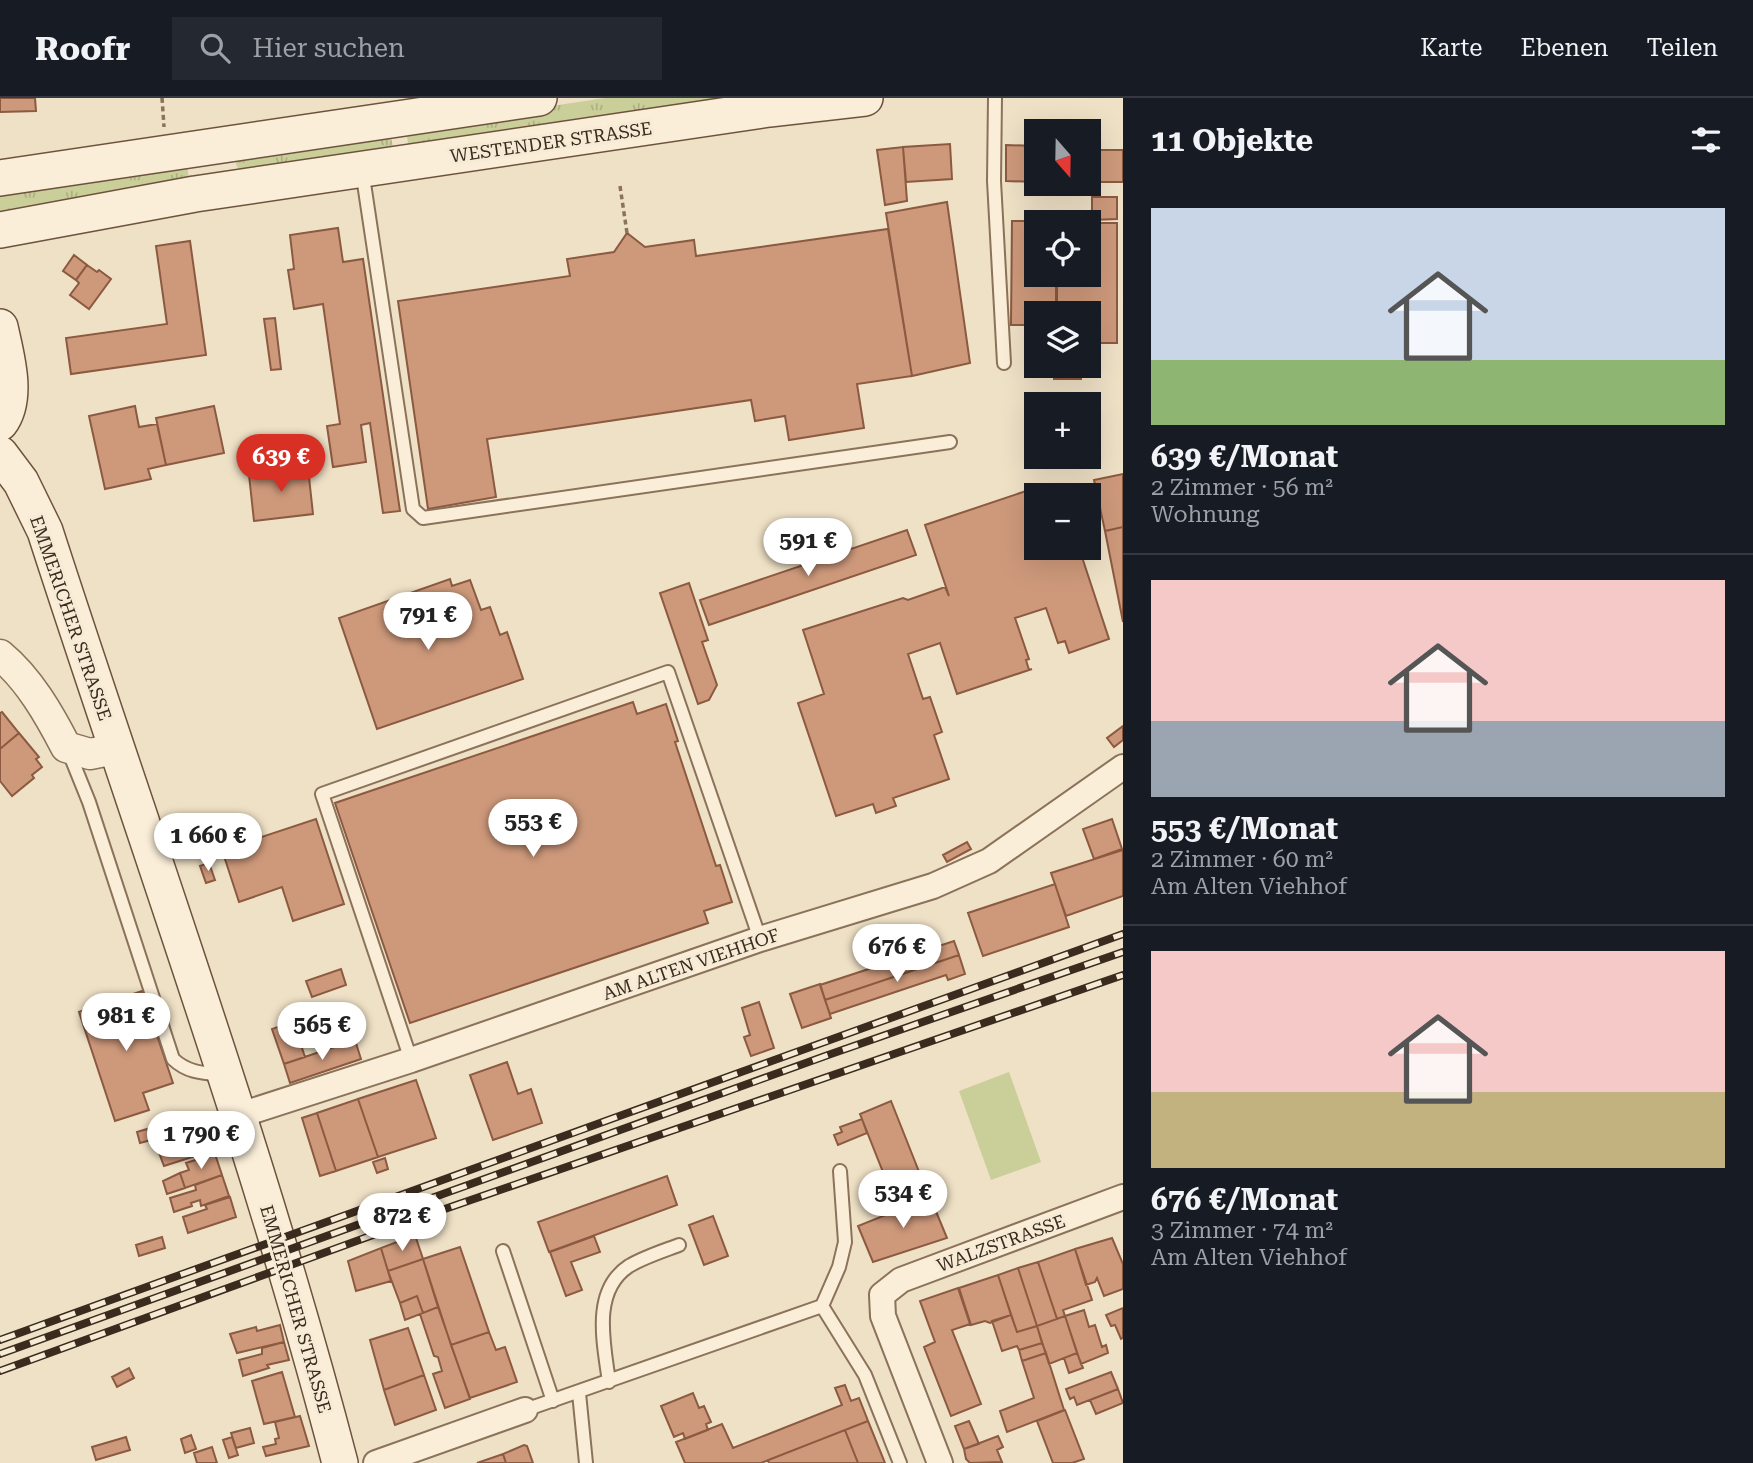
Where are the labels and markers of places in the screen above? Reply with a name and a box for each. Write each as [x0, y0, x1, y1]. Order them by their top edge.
pin: 639 € [232, 434, 330, 494]
pin: 591 € [759, 518, 857, 578]
pin: 791 € [379, 592, 477, 652]
pin: 553 € [484, 800, 582, 859]
pin: 1 660 € [143, 814, 273, 873]
pin: 676 € [848, 924, 946, 984]
pin: 981 € [77, 993, 175, 1053]
pin: 565 € [273, 1002, 371, 1062]
pin: 1 790 € [136, 1112, 266, 1171]
pin: 534 € [854, 1170, 952, 1230]
pin: 872 € [353, 1194, 451, 1253]

